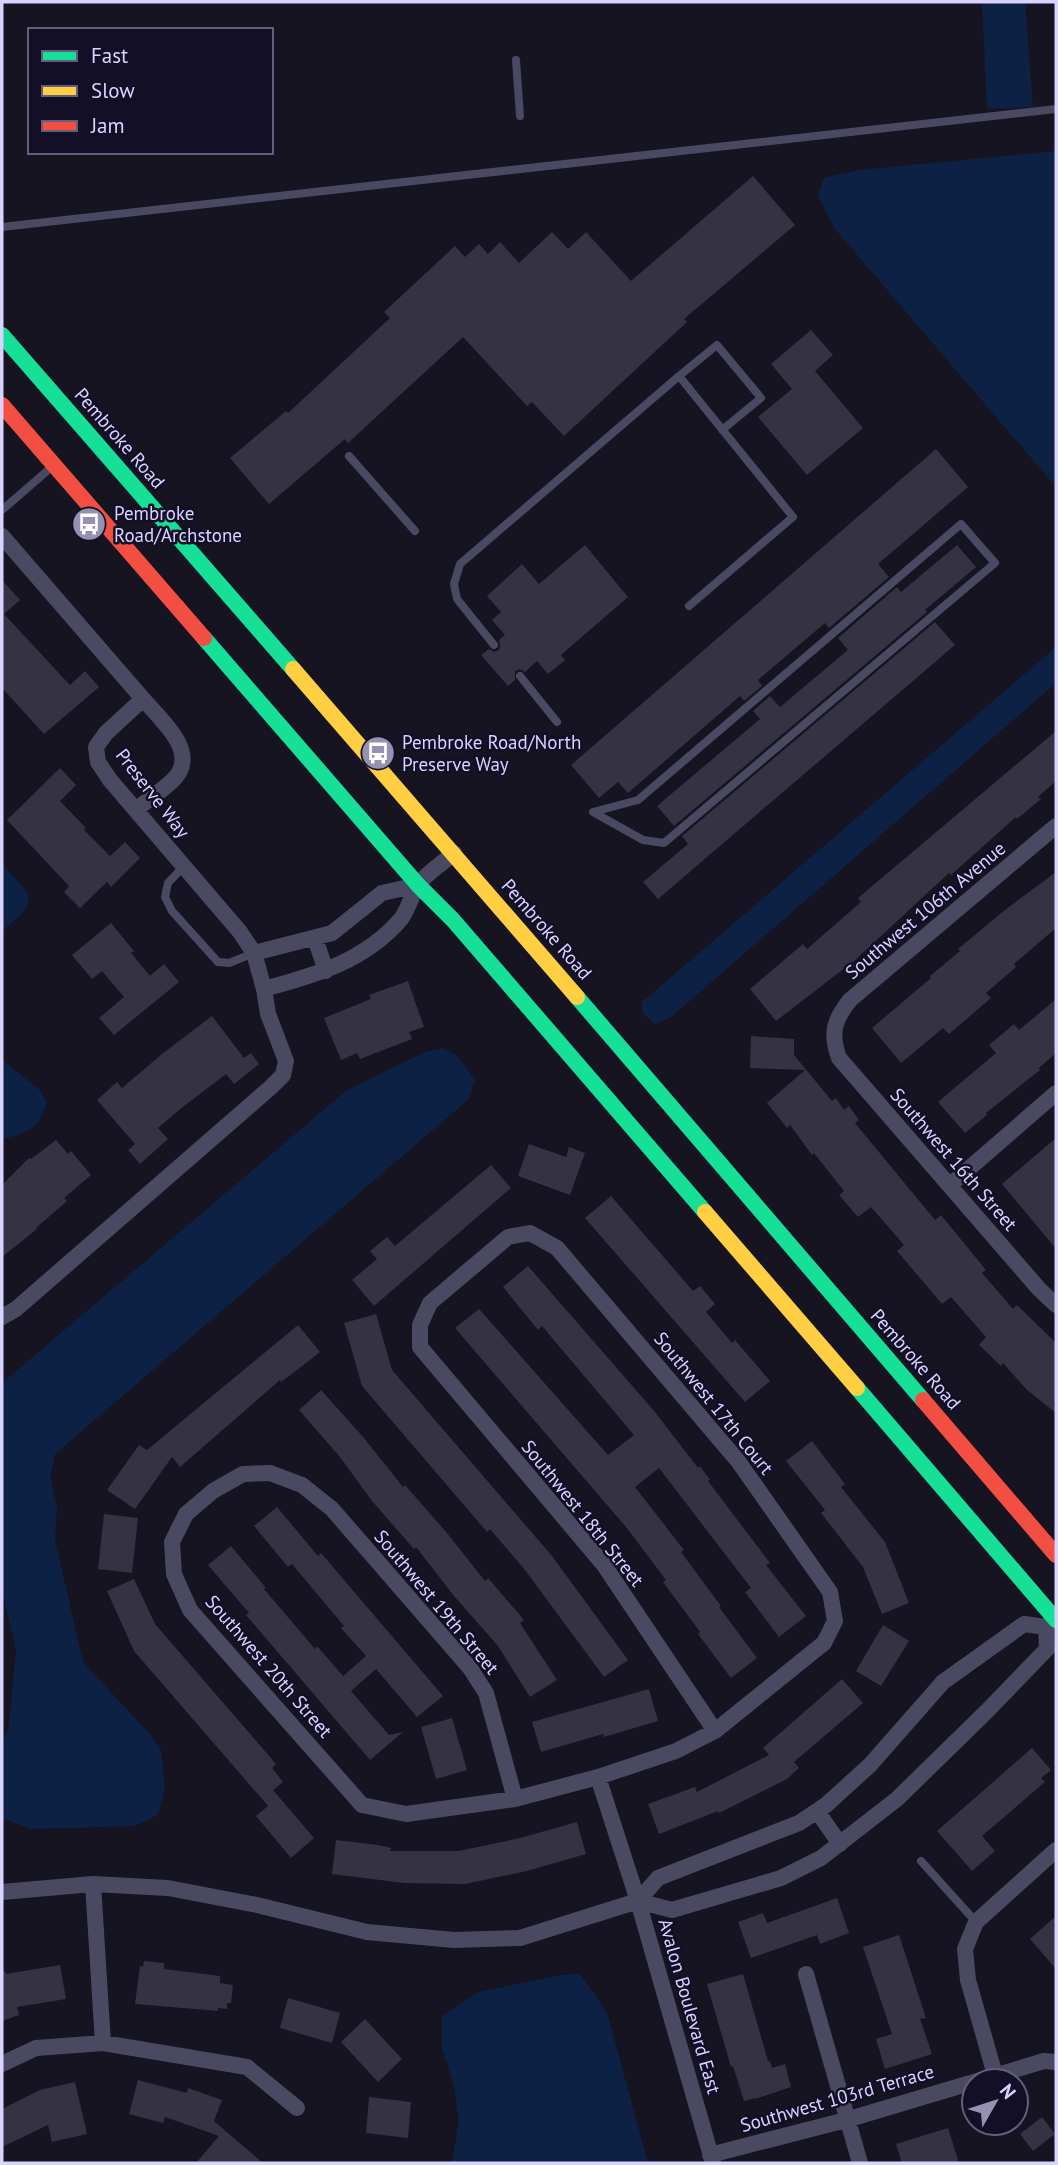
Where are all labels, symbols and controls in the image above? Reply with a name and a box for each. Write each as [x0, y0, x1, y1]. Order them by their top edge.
legend [28, 28, 273, 154]
text: Fast [91, 42, 128, 69]
text: Slow [91, 77, 135, 104]
text: Jam [90, 112, 125, 139]
street label: Pembroke Road [70, 383, 170, 493]
place label: Pembroke Road/Archstone [114, 501, 242, 547]
bus stop icon: Pembroke Road/Archstone [70, 505, 108, 543]
place label: Pembroke Road/North Preserve Way [402, 730, 581, 776]
bus stop icon: Pembroke Road/North Preserve Way [359, 734, 397, 772]
street label: Preserve Way [111, 744, 195, 843]
street label: Southwest 106th Avenue [840, 836, 1010, 984]
street label: Pembroke Road [497, 874, 597, 984]
street label: Southwest 16th Street [885, 1083, 1023, 1236]
street label: Pembroke Road [866, 1304, 966, 1414]
street label: Southwest 17th Court [649, 1327, 779, 1480]
street label: Southwest 18th Street [517, 1435, 650, 1591]
street label: Southwest 19th Street [369, 1525, 505, 1680]
street label: Southwest 20th Street [200, 1590, 338, 1743]
street label: Avalon Boulevard East [654, 1916, 727, 2097]
street label: Southwest 103rd Terrace [737, 2059, 937, 2137]
north arrow [960, 2067, 1030, 2137]
text: N [995, 2079, 1021, 2104]

